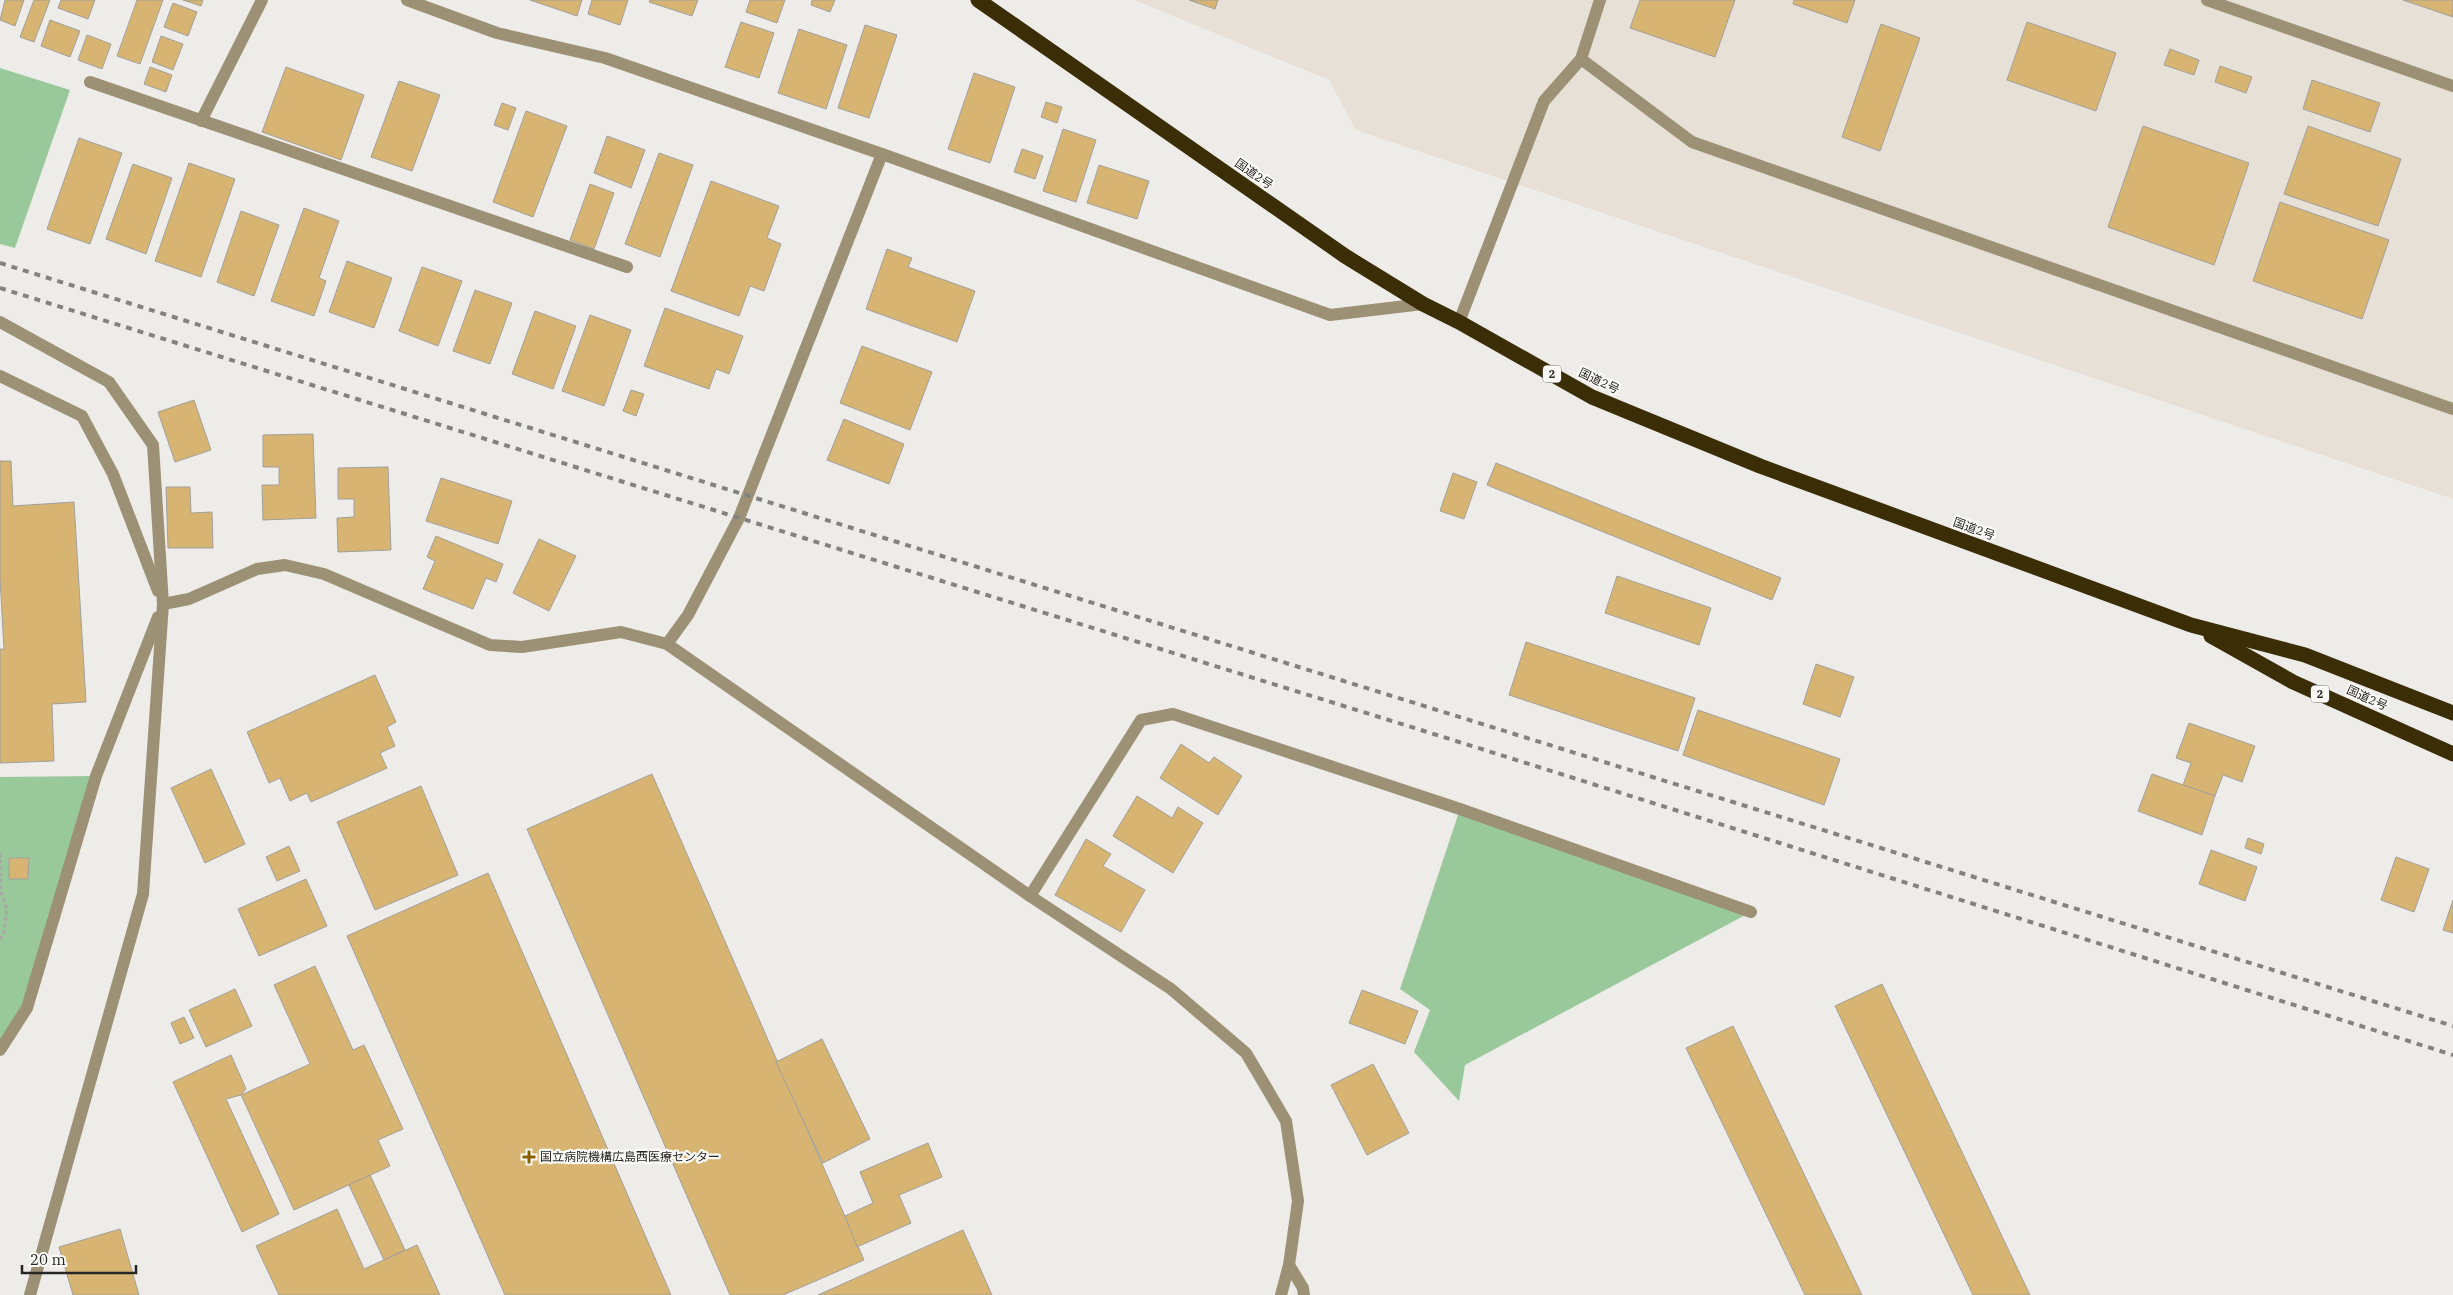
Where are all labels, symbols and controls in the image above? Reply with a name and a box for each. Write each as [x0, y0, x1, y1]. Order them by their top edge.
street label: 国道2号 [1232, 155, 1276, 192]
street label: 国道2号 [1577, 364, 1622, 397]
road number: 2 [1543, 366, 1561, 382]
street label: 国道2号 [1951, 514, 1997, 543]
street label: 国道2号 [2344, 682, 2390, 713]
road number: 2 [2311, 686, 2329, 702]
place label: 国立病院機構広島西医療センター [540, 1149, 720, 1164]
marker: 国立病院機構広島西医療センター [522, 1150, 536, 1164]
scale bar [22, 1242, 136, 1274]
text: 20 m [30, 1250, 66, 1269]

